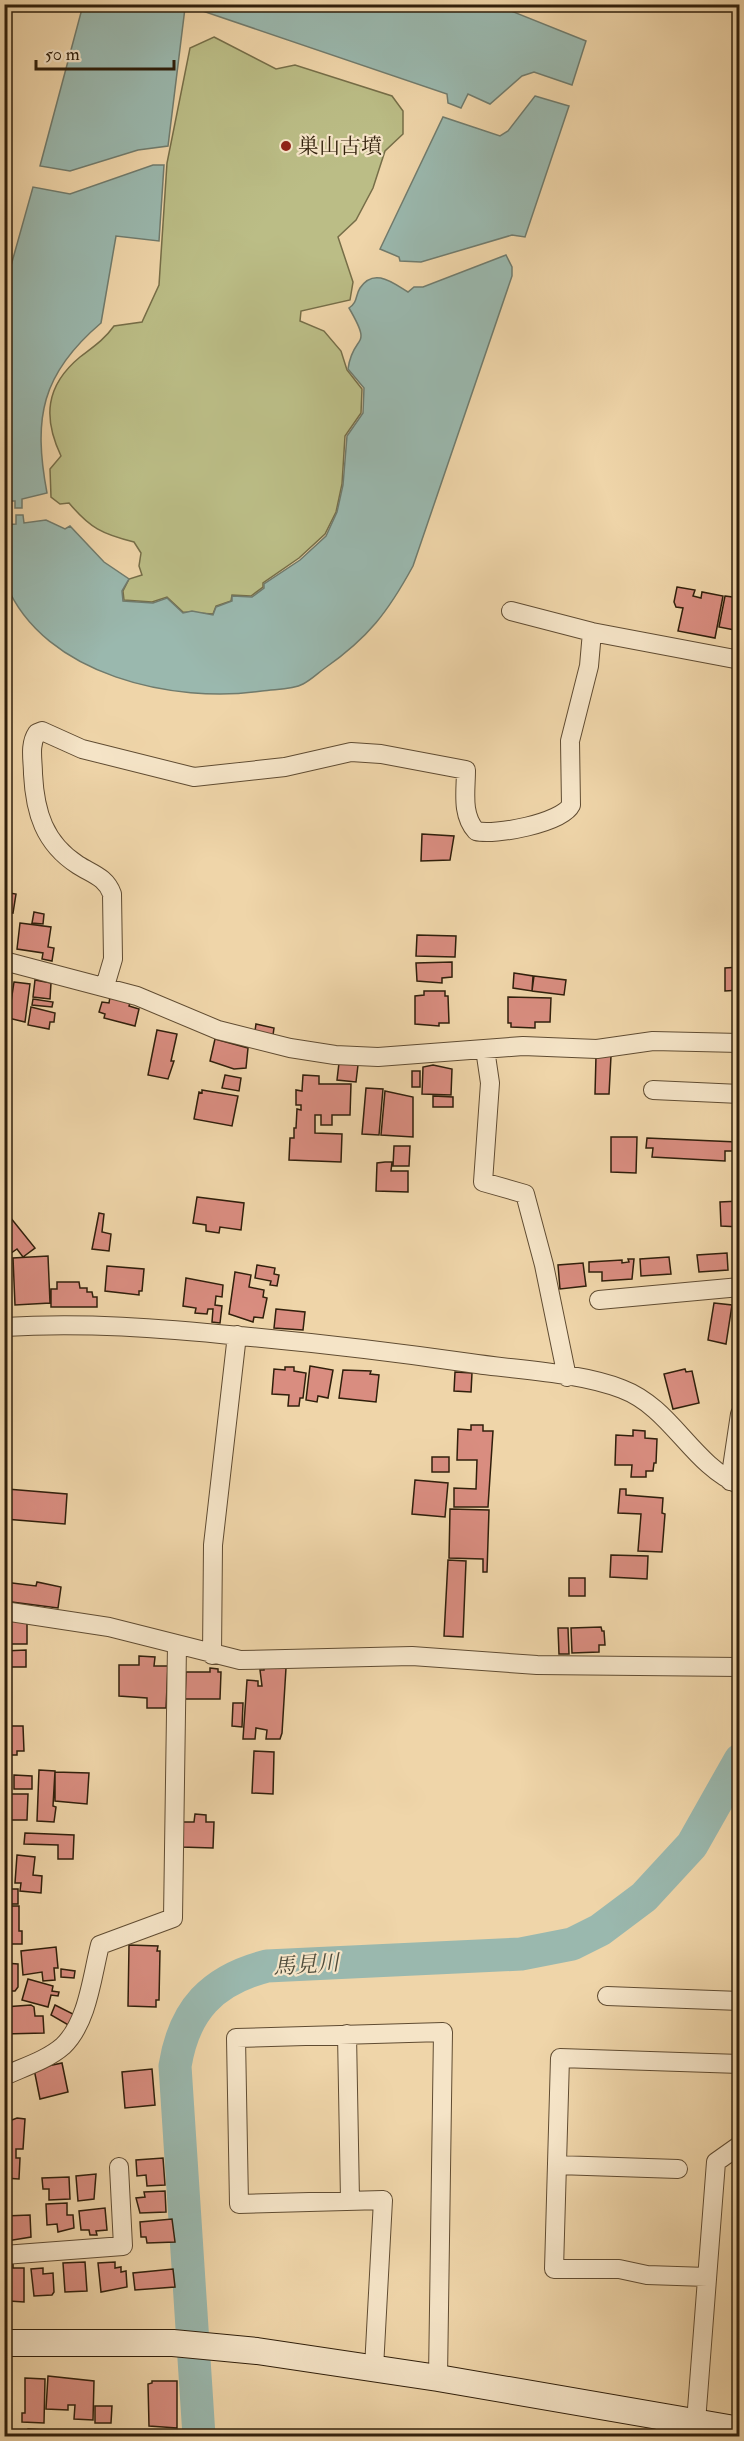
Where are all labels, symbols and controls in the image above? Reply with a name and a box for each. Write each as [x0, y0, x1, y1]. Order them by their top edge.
scale bar [36, 33, 174, 71]
text: 50 m [45, 43, 80, 66]
place label: 巣山古墳 [298, 133, 382, 160]
marker: 巣山古墳 [279, 139, 293, 153]
water label: 馬見川 [272, 1949, 342, 1981]

